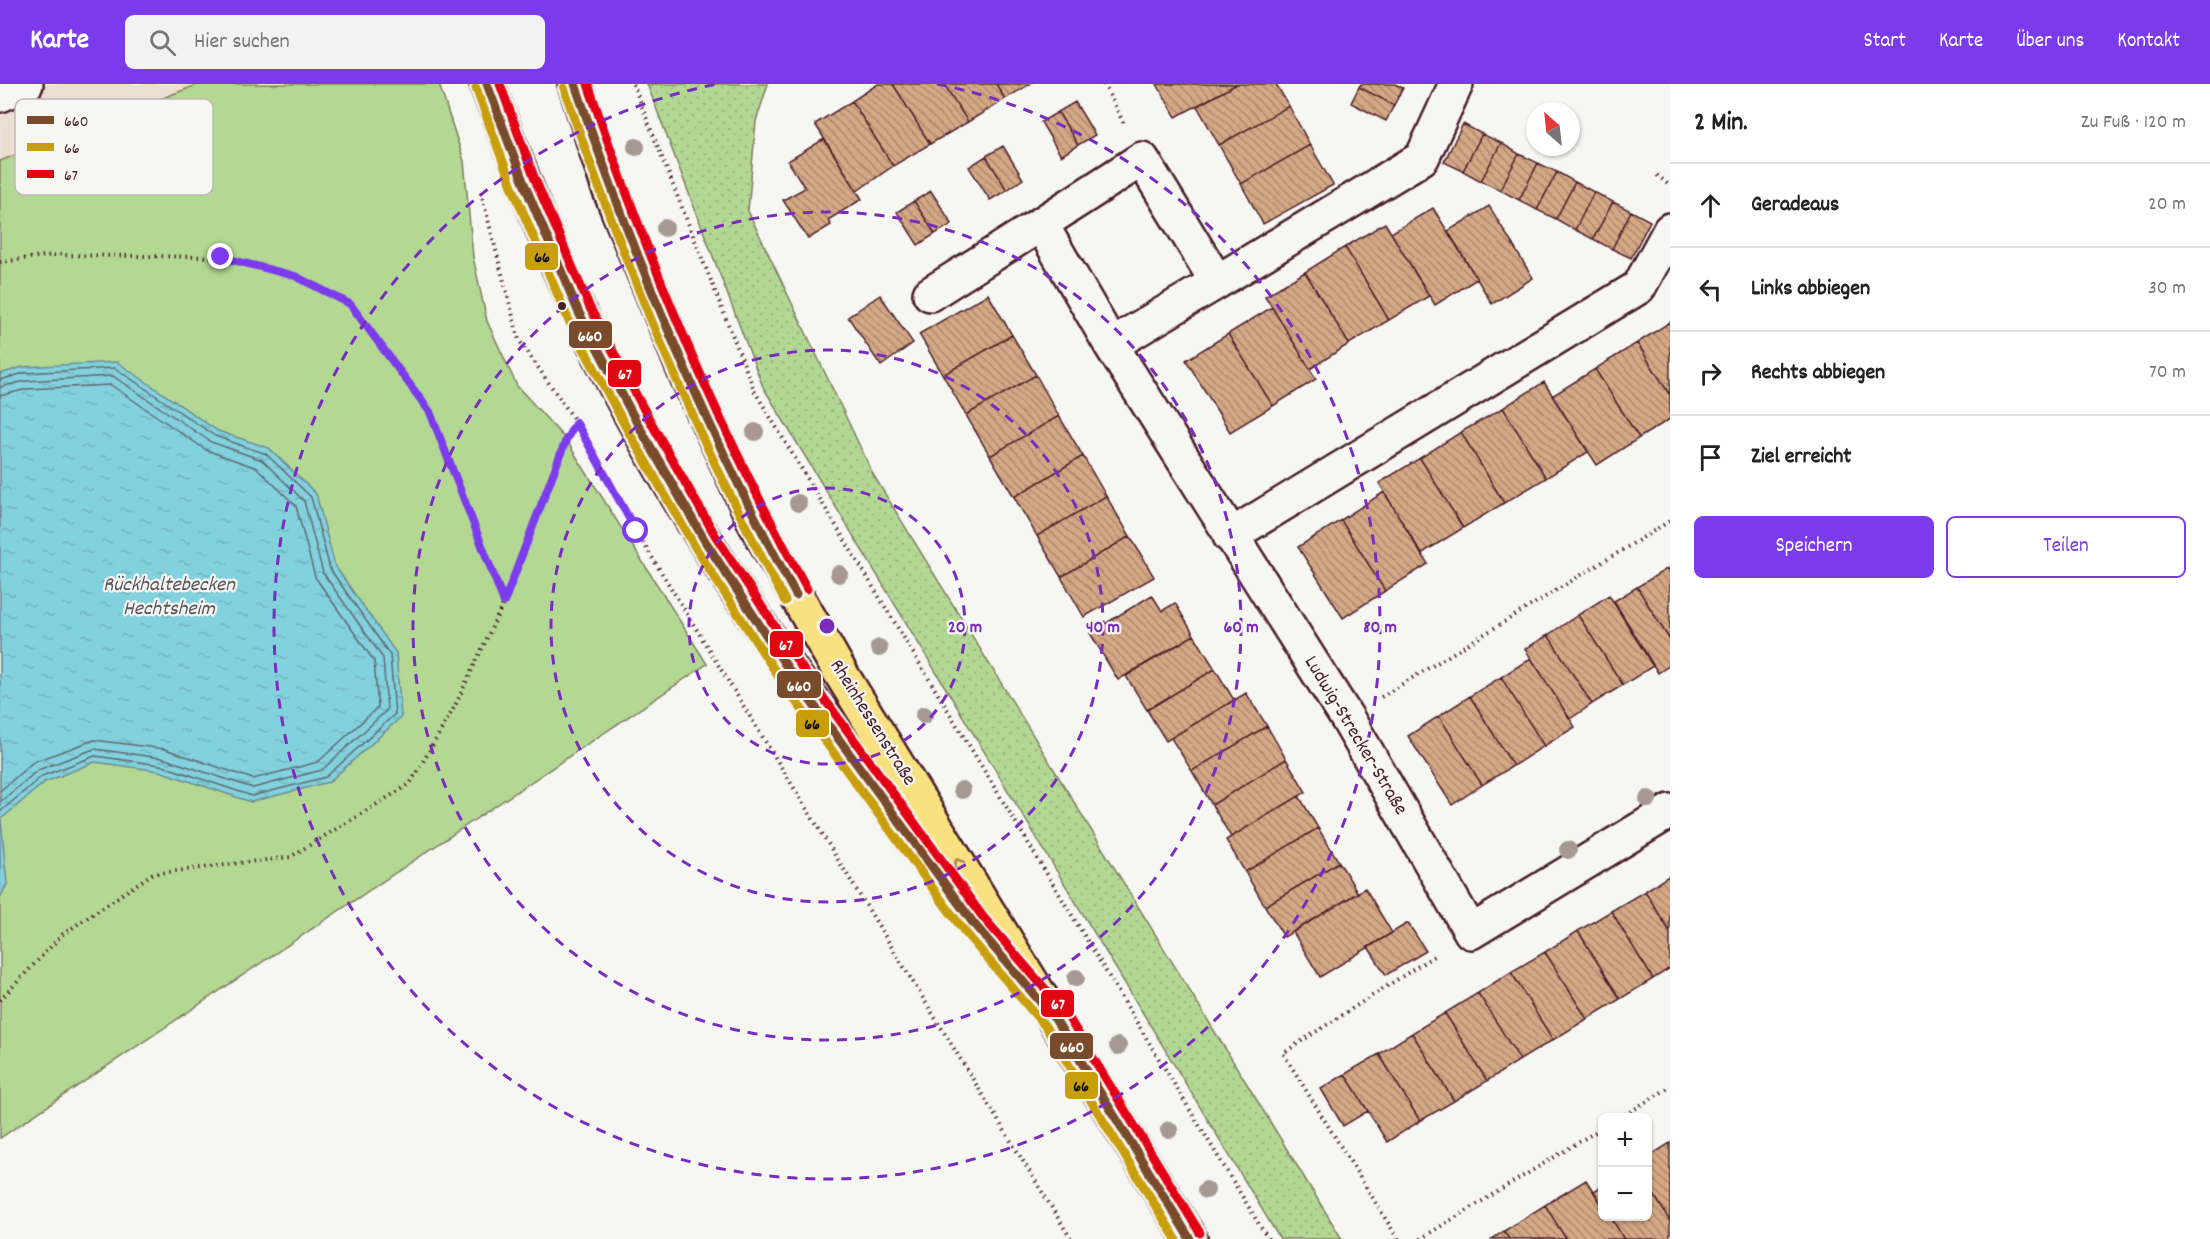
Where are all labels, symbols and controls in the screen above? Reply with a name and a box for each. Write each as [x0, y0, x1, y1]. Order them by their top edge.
search box [125, 15, 545, 69]
text: Karte [30, 22, 89, 62]
icon: search [146, 26, 179, 59]
text: Hier suchen [194, 27, 290, 58]
text: Start [1864, 27, 1906, 57]
text: Karte [1939, 27, 1983, 57]
text: Über uns [2016, 27, 2084, 57]
text: Kontakt [2117, 27, 2180, 57]
legend [15, 99, 213, 195]
north arrow [1526, 102, 1580, 156]
text: 2 Min. [1694, 105, 1748, 142]
text: Zu Fuß · 120 m [2081, 109, 2186, 137]
text: 660 [64, 111, 88, 134]
text: 66 [64, 138, 80, 161]
text: 67 [64, 165, 78, 188]
icon: ahead [1694, 189, 1727, 222]
text: Geradeaus [1751, 190, 1839, 221]
text: 20 m [2148, 191, 2186, 219]
line badge: 66 [524, 242, 559, 271]
route end [207, 243, 233, 269]
text: 66 [534, 247, 550, 270]
icon: left [1694, 273, 1727, 306]
text: Links abbiegen [1751, 274, 1870, 305]
text: 30 m [2148, 275, 2186, 303]
unlabelled marker [556, 300, 568, 312]
line badge: 660 [568, 320, 613, 349]
text: 660 [578, 326, 602, 349]
icon: right [1694, 357, 1727, 390]
text: Rechts abbiegen [1751, 358, 1885, 389]
line badge: 67 [607, 359, 642, 388]
text: 70 m [2149, 359, 2186, 387]
text: 67 [618, 364, 632, 387]
icon: arrive [1694, 441, 1727, 474]
text: Ziel erreicht [1751, 442, 1851, 473]
button: Speichern [1694, 516, 1934, 578]
button: Teilen [1946, 516, 2186, 578]
route start [622, 517, 648, 543]
water label: Rückhaltebecken Hechtsheim [103, 571, 236, 625]
centre of rings [817, 616, 837, 636]
text: 20 m [948, 616, 982, 641]
text: 40 m [1086, 616, 1120, 641]
text: 60 m [1223, 616, 1259, 641]
text: 80 m [1363, 616, 1397, 641]
line badge: 67 [769, 630, 804, 658]
text: 67 [779, 635, 793, 658]
street label: Ludwig-Strecker-Straße [1296, 651, 1414, 821]
street label: Rheinhessenstraße [822, 654, 922, 792]
line badge: 660 [776, 670, 822, 699]
text: 660 [787, 676, 811, 699]
line badge: 66 [795, 709, 830, 738]
text: 66 [804, 714, 820, 737]
one-way arrow [953, 858, 965, 868]
line badge: 67 [1040, 989, 1075, 1018]
text: 67 [1051, 994, 1065, 1017]
line badge: 660 [1049, 1032, 1094, 1060]
text: 660 [1060, 1037, 1084, 1060]
line badge: 66 [1064, 1071, 1099, 1100]
text: 66 [1073, 1076, 1089, 1099]
map controls [1598, 1113, 1652, 1221]
button: + [1598, 1113, 1652, 1167]
button: − [1598, 1167, 1652, 1221]

